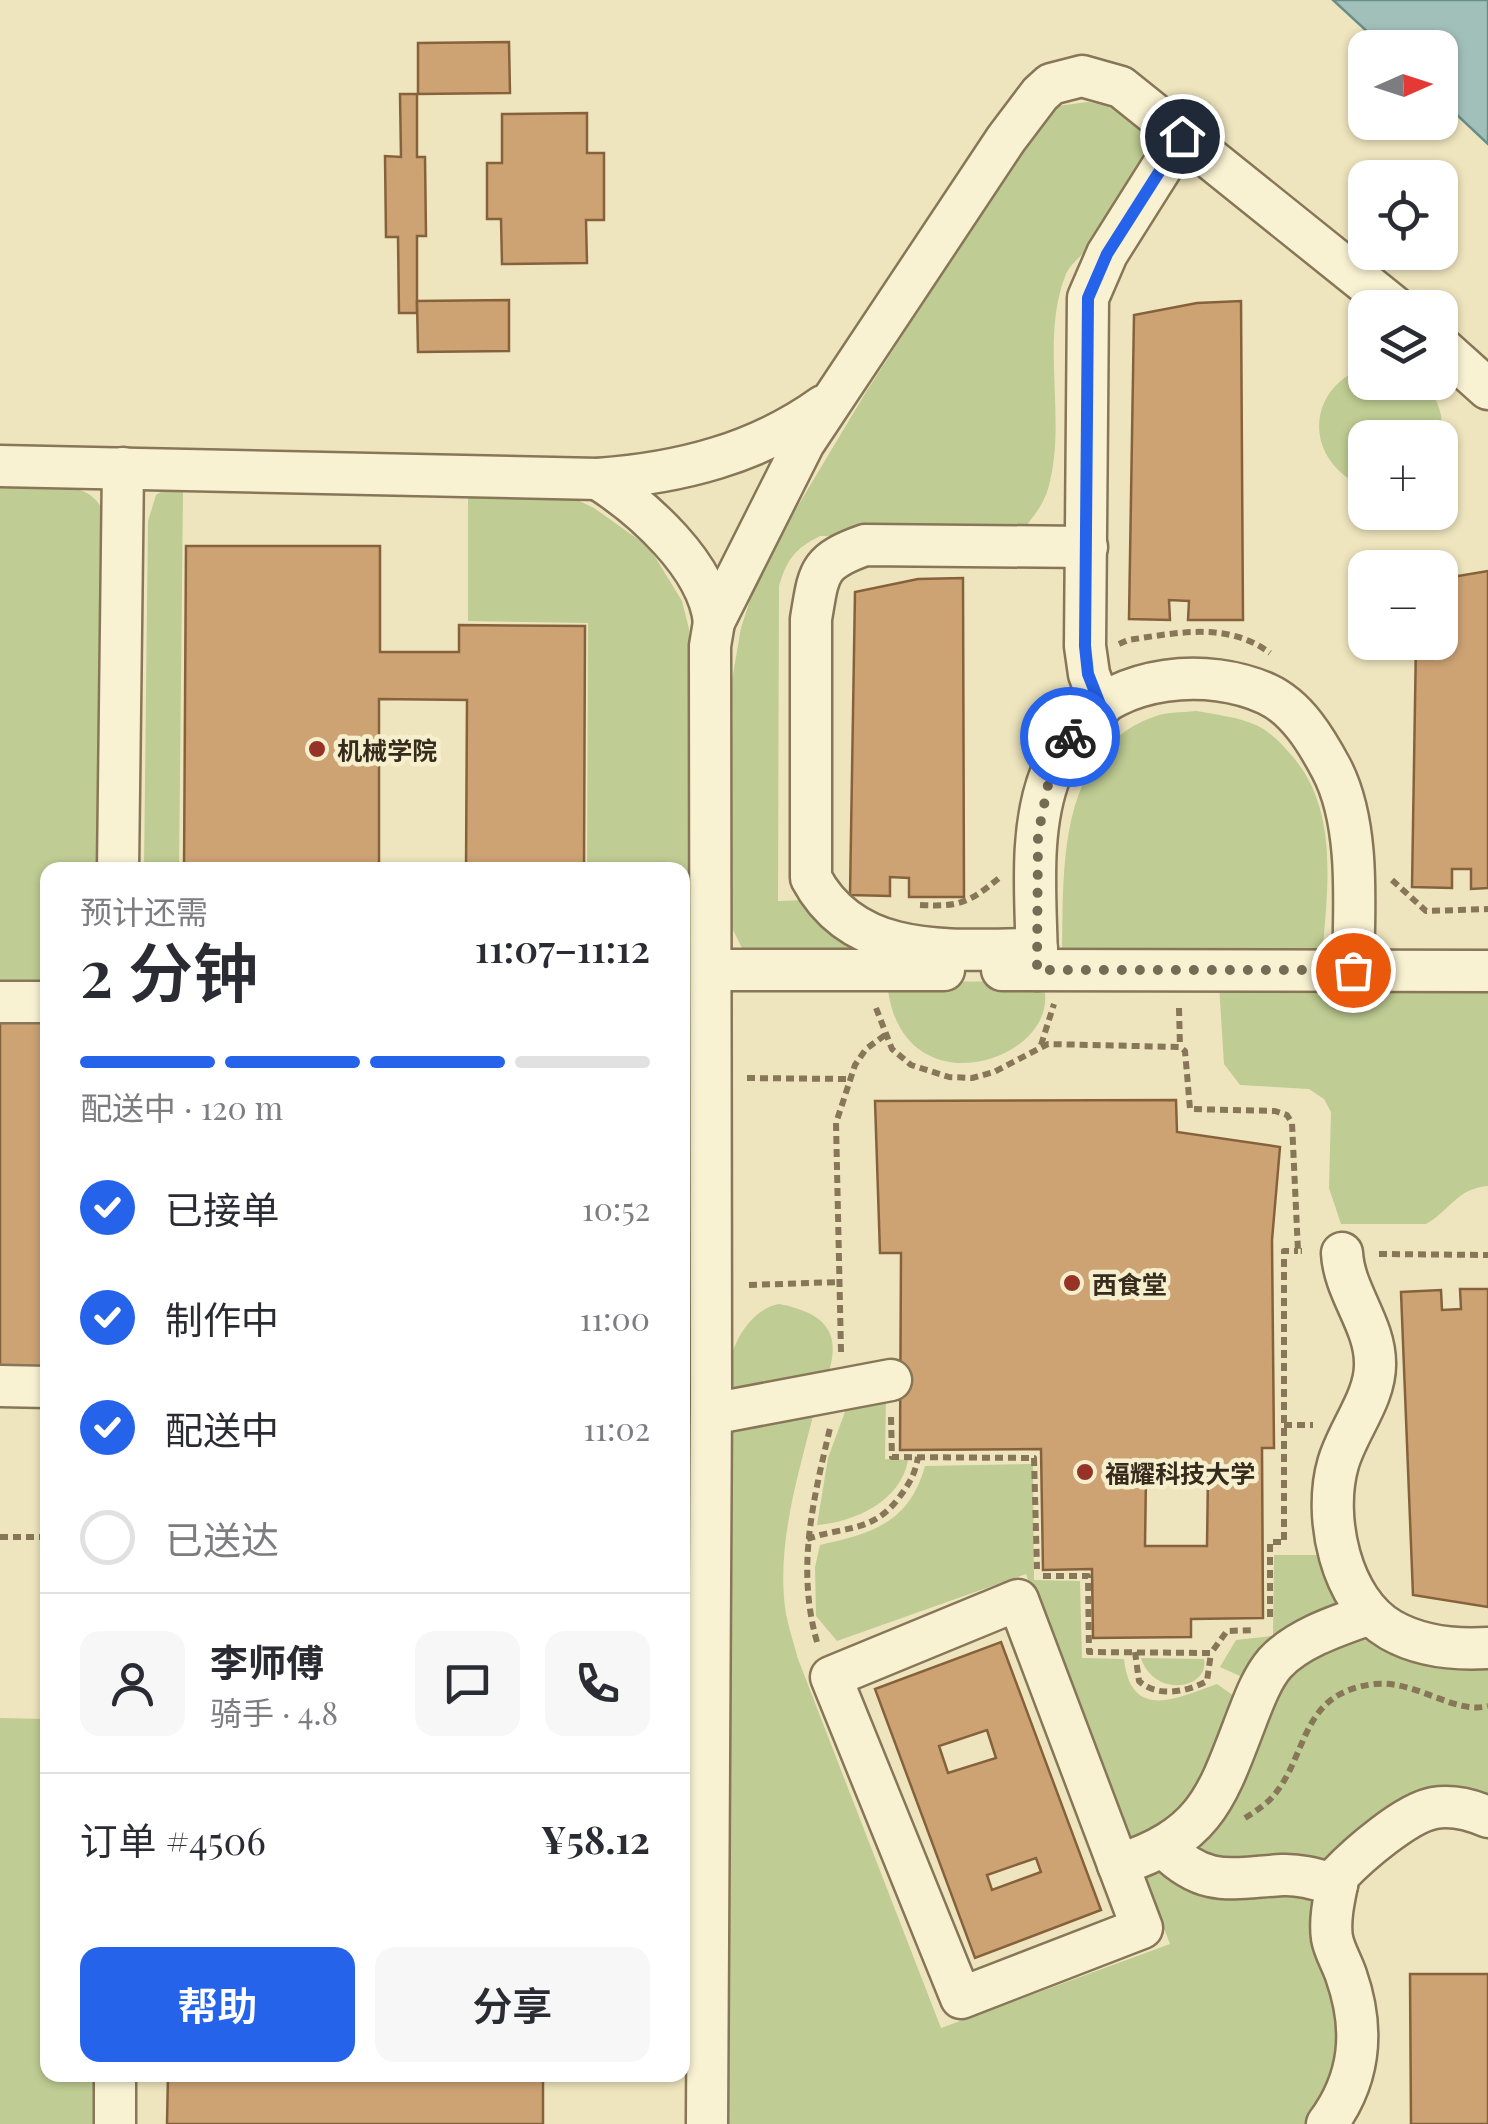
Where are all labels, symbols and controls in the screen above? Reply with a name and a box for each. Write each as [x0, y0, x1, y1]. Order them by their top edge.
north arrow [1348, 30, 1458, 140]
map controls [1348, 30, 1458, 660]
pin [1140, 94, 1225, 179]
icon: home [1155, 109, 1210, 164]
button: locate [1348, 160, 1458, 270]
button: layers [1348, 290, 1458, 400]
button: + [1348, 420, 1458, 530]
button: − [1348, 550, 1458, 660]
courier [1020, 687, 1120, 787]
icon: bike [1043, 710, 1098, 765]
place label: 机械学院 [337, 733, 437, 766]
marker: 机械学院 [306, 738, 328, 760]
text: 预计还需 [80, 889, 208, 932]
text: 11:07–11:12 [475, 922, 650, 973]
text: 2 分钟 [80, 927, 258, 1013]
pin [1311, 928, 1396, 1013]
icon: bag [1326, 943, 1381, 998]
text: 配送中 · 120 m [80, 1085, 283, 1128]
icon: check [80, 1180, 135, 1235]
text: 已接单 [165, 1183, 279, 1234]
text: 10:52 [582, 1186, 650, 1229]
place label: 西食堂 [1092, 1267, 1167, 1300]
marker: 西食堂 [1061, 1272, 1083, 1294]
icon: check [80, 1290, 135, 1345]
text: 制作中 [165, 1293, 279, 1344]
text: 11:00 [579, 1296, 650, 1339]
icon: check [80, 1400, 135, 1455]
text: 配送中 [165, 1403, 279, 1454]
text: 11:02 [583, 1406, 650, 1449]
place label: 福耀科技大学 [1105, 1456, 1255, 1489]
marker: 福耀科技大学 [1074, 1461, 1096, 1483]
text: 已送达 [165, 1513, 279, 1564]
button: person [80, 1631, 185, 1736]
button: chat [415, 1631, 520, 1736]
button: phone [545, 1631, 650, 1736]
text: 李师傅 [210, 1636, 324, 1687]
text: 骑手 · 4.8 [210, 1690, 338, 1733]
text: ¥58.12 [541, 1813, 650, 1864]
text: 订单 #4506 [80, 1814, 266, 1865]
button: 帮助 [80, 1947, 355, 2062]
button: 分享 [375, 1947, 650, 2062]

